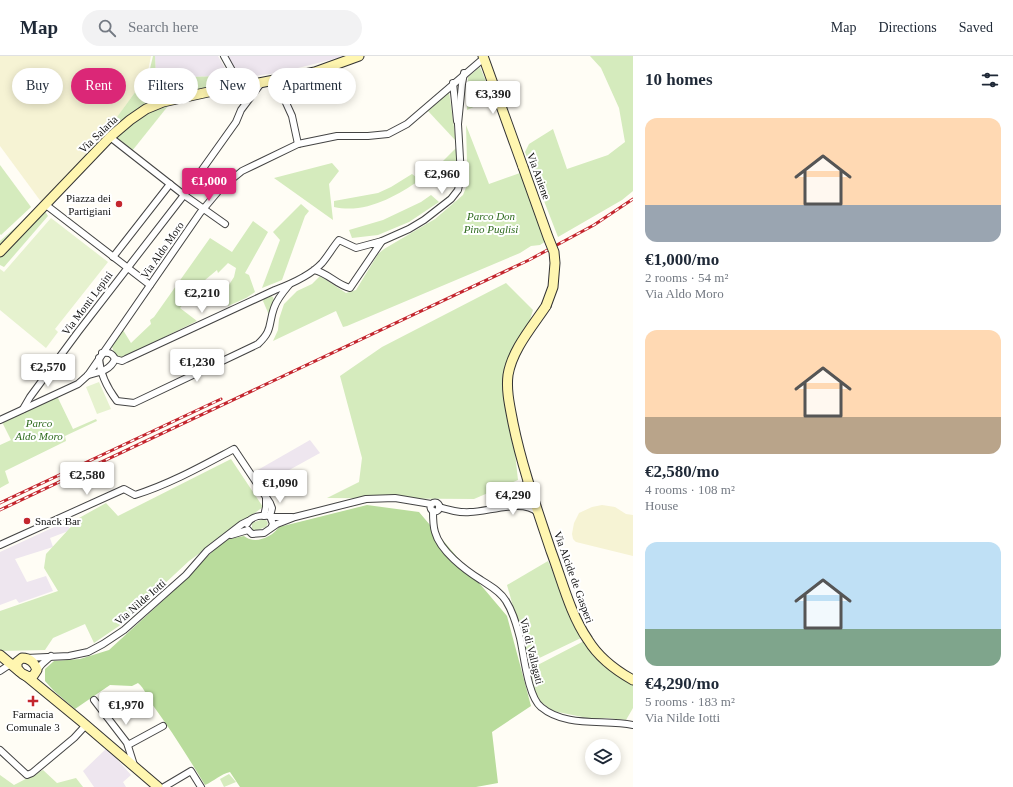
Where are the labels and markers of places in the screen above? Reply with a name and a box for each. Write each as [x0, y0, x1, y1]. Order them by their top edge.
pin: €3,390 [460, 81, 526, 115]
pin: €2,960 [409, 161, 475, 195]
pin: €1,000 [176, 168, 242, 202]
place label: Piazza dei Partigiani [66, 192, 111, 217]
marker: Piazza dei Partigiani [114, 199, 124, 209]
pin: €2,210 [169, 280, 235, 314]
pin: €1,230 [164, 349, 230, 383]
pin: €2,570 [15, 354, 81, 388]
pin: €2,580 [54, 462, 120, 496]
pin: €1,090 [247, 470, 313, 504]
pin: €4,290 [480, 482, 546, 516]
place label: Snack Bar [35, 515, 81, 527]
marker: Snack Bar [22, 516, 32, 526]
pin: €1,970 [93, 692, 159, 726]
marker: Farmacia Comunale 3 [28, 696, 38, 706]
place label: Farmacia Comunale 3 [6, 708, 60, 733]

